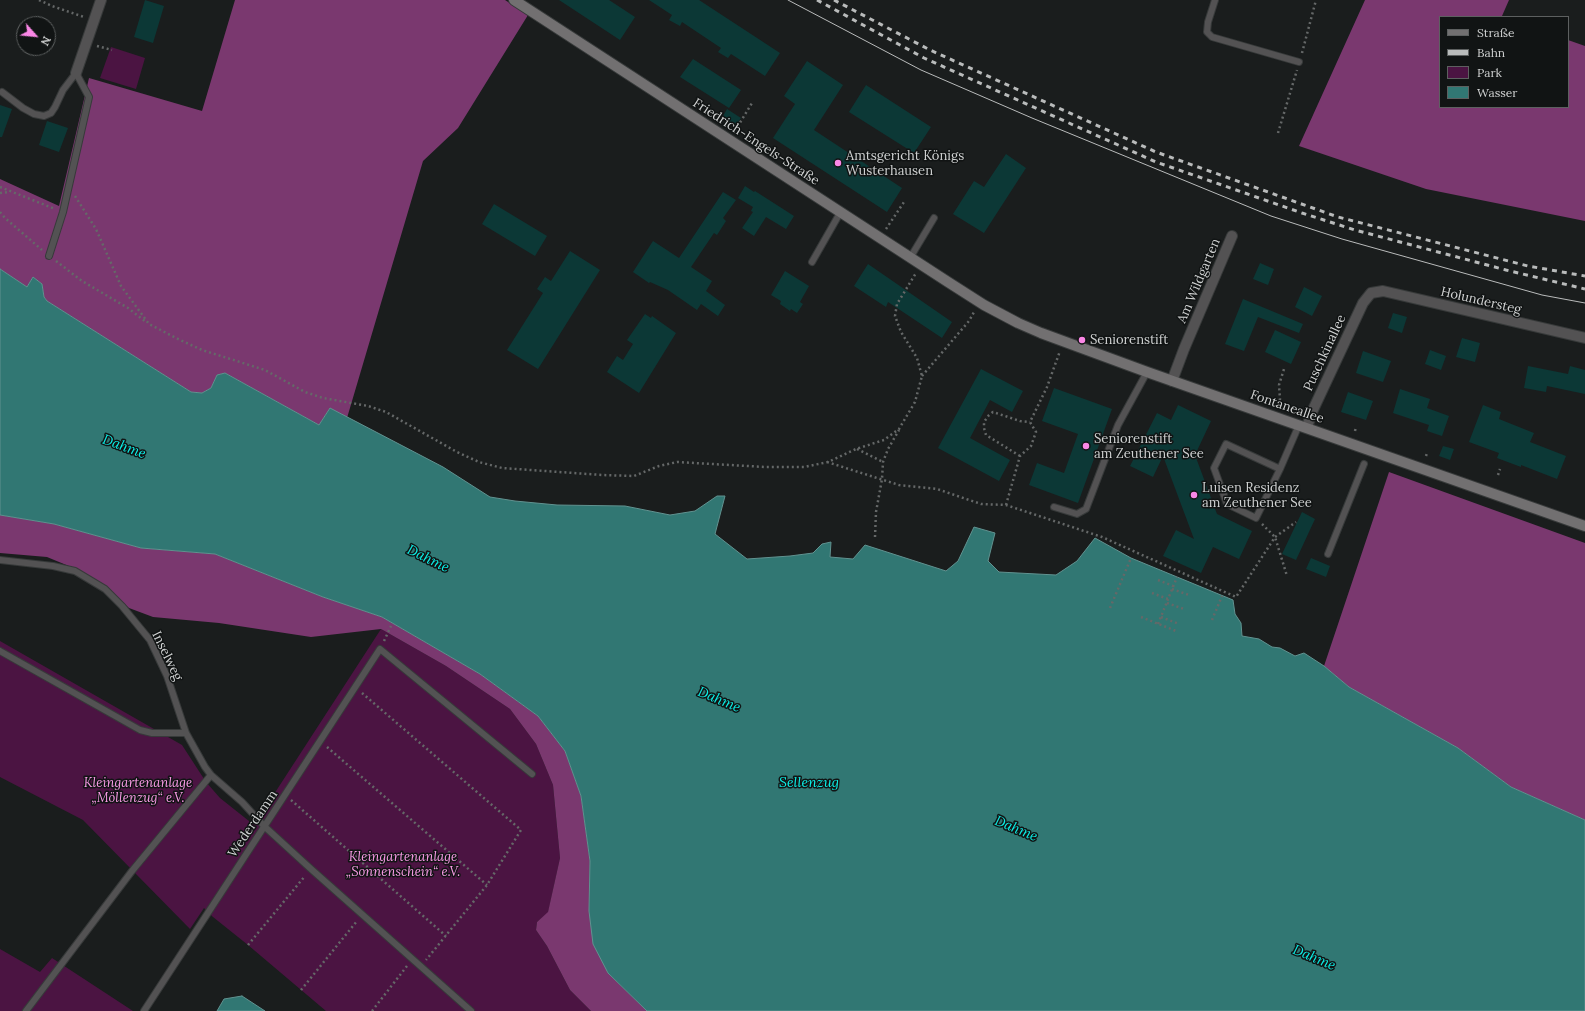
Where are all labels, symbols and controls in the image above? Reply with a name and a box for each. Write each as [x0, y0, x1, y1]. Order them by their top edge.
north arrow [16, 16, 56, 56]
legend [1439, 16, 1569, 108]
text: Straße [1477, 25, 1514, 40]
text: N [38, 34, 54, 48]
text: Bahn [1477, 45, 1505, 60]
text: Park [1477, 65, 1502, 80]
text: Wasser [1477, 85, 1517, 100]
street label: Friedrich-Engels-Straße [690, 95, 822, 189]
place label: Amtsgericht Königs Wusterhausen [846, 148, 964, 179]
marker: Amtsgericht Königs Wusterhausen [833, 158, 843, 168]
street label: Am Wildgarten [1174, 236, 1224, 326]
street label: Holundersteg [1439, 284, 1523, 318]
street label: Puschkinallee [1300, 312, 1350, 394]
place label: Seniorenstift [1090, 332, 1168, 348]
marker: Seniorenstift [1077, 335, 1087, 345]
street label: Fontaneallee [1248, 387, 1326, 427]
water label: Dahme [100, 431, 148, 463]
place label: Seniorenstift am Zeuthener See [1094, 431, 1204, 462]
marker: Seniorenstift am Zeuthener See [1081, 441, 1091, 451]
place label: Luisen Residenz am Zeuthener See [1202, 480, 1312, 511]
marker: Luisen Residenz am Zeuthener See [1189, 490, 1199, 500]
water label: Dahme [404, 542, 452, 576]
street label: Inselweg [148, 629, 186, 683]
water label: Dahme [695, 683, 743, 717]
park label: Kleingartenanlage „Möllenzug“ e.V. [84, 775, 192, 806]
water label: Sellenzug [779, 775, 839, 791]
street label: Wederdamm [225, 788, 281, 860]
water label: Dahme [992, 812, 1040, 846]
park label: Kleingartenanlage „Sonnenschein“ e.V. [346, 849, 460, 880]
water label: Dahme [1290, 941, 1338, 975]

